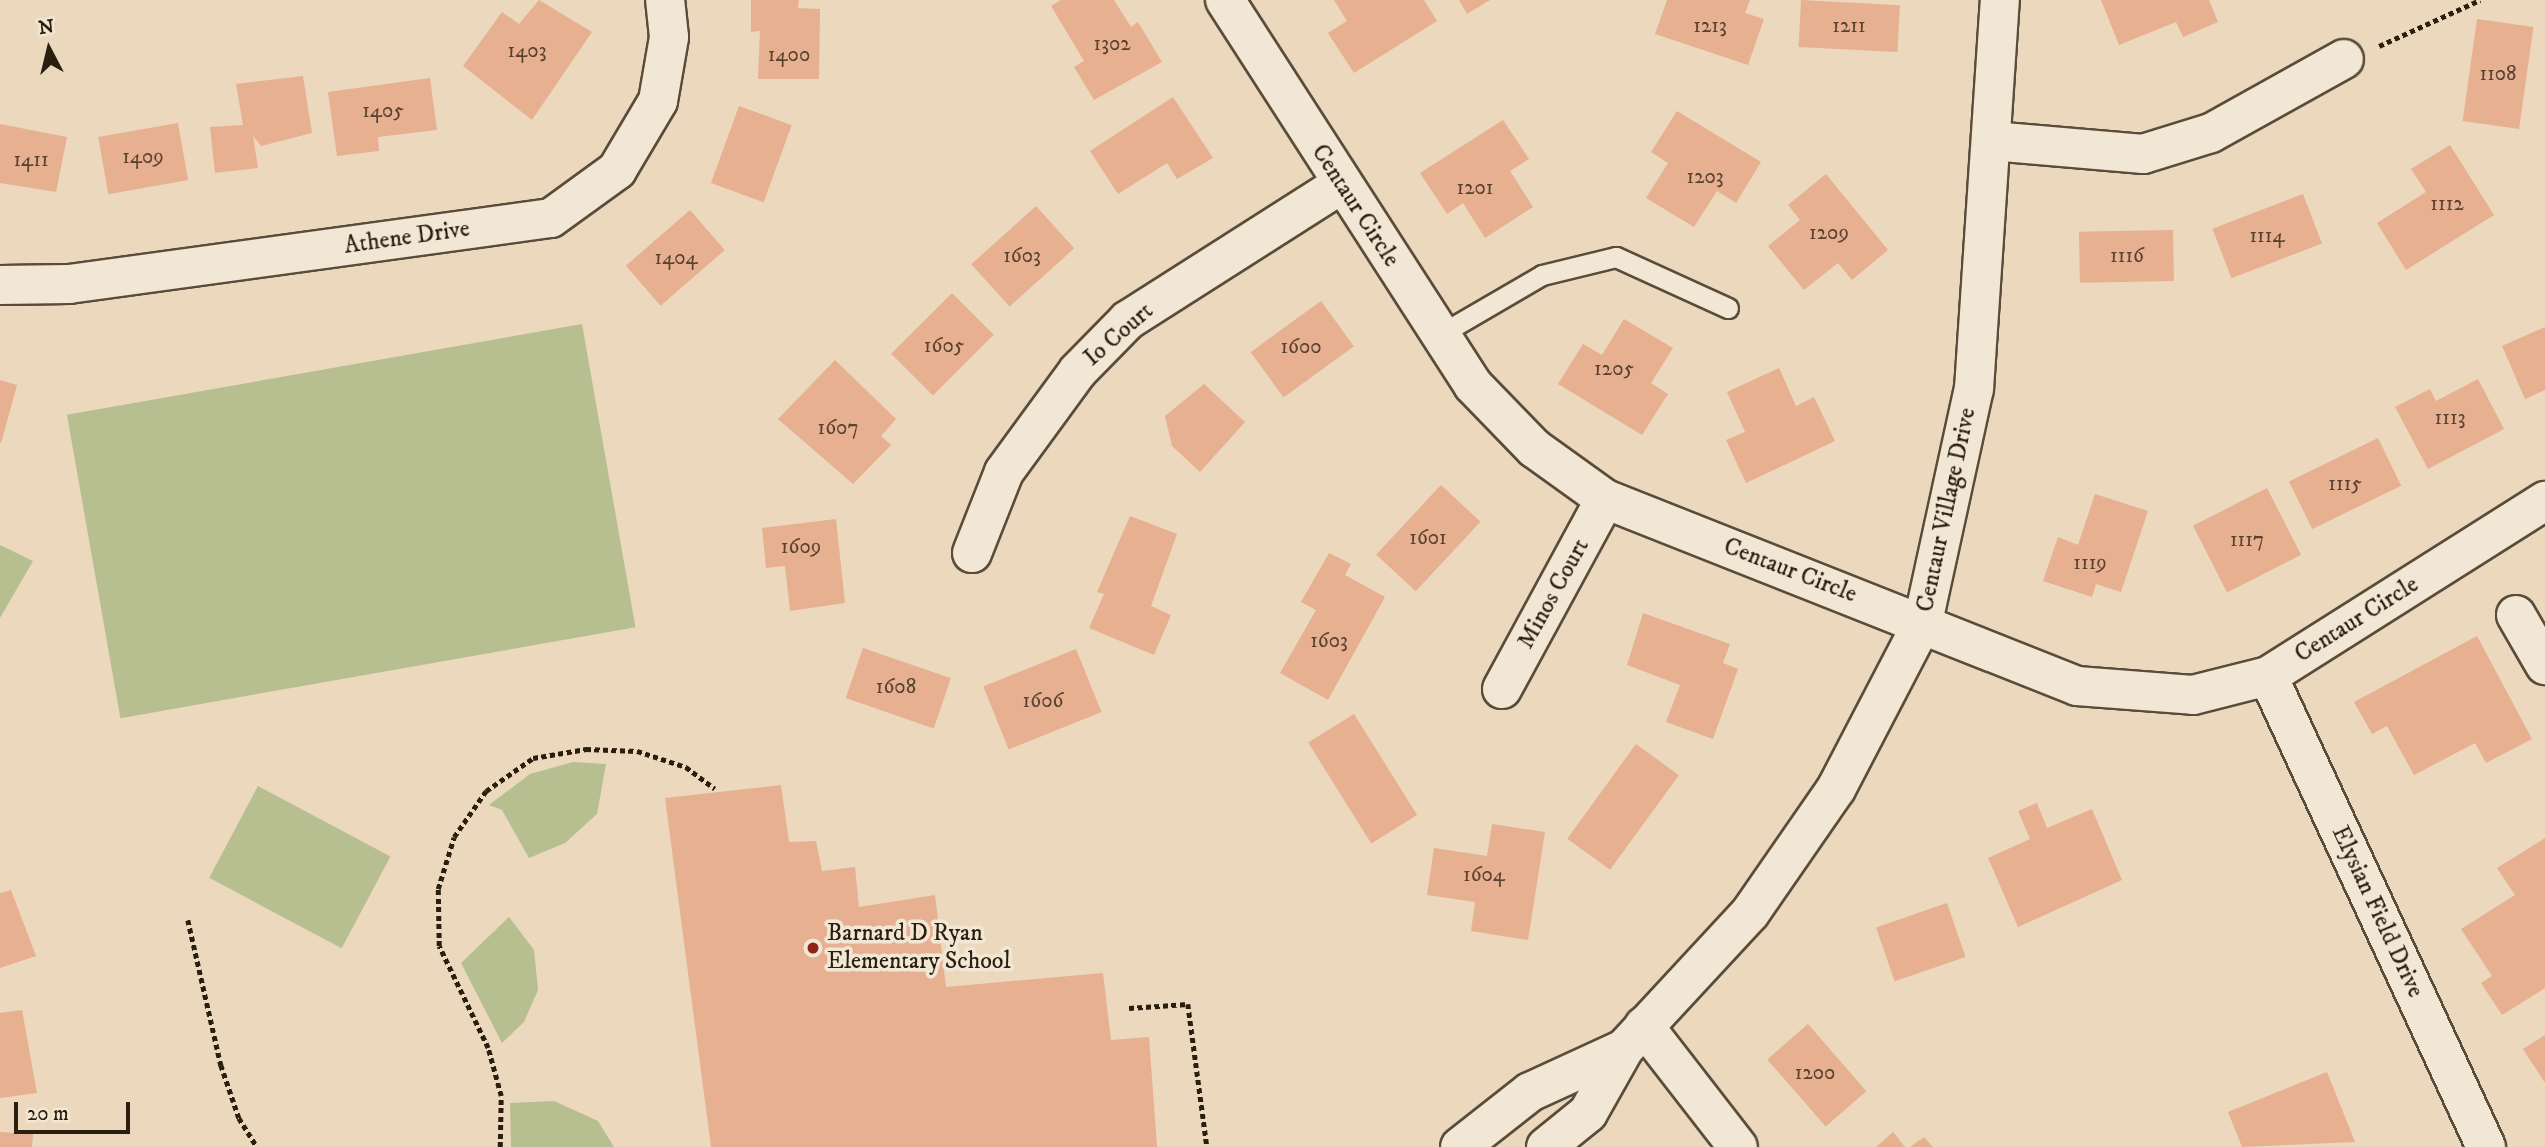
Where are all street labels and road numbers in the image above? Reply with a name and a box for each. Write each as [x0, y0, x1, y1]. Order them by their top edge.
street label: Centaur Circle [1305, 139, 1405, 273]
street label: Athene Drive [342, 215, 472, 261]
street label: Io Court [1079, 297, 1159, 373]
street label: Centaur Village Drive [1911, 405, 1983, 615]
street label: Centaur Circle [1719, 532, 1861, 610]
street label: Minos Court [1512, 534, 1596, 654]
street label: Centaur Circle [2290, 571, 2424, 669]
street label: Elysian Field Drive [2325, 822, 2429, 1002]

